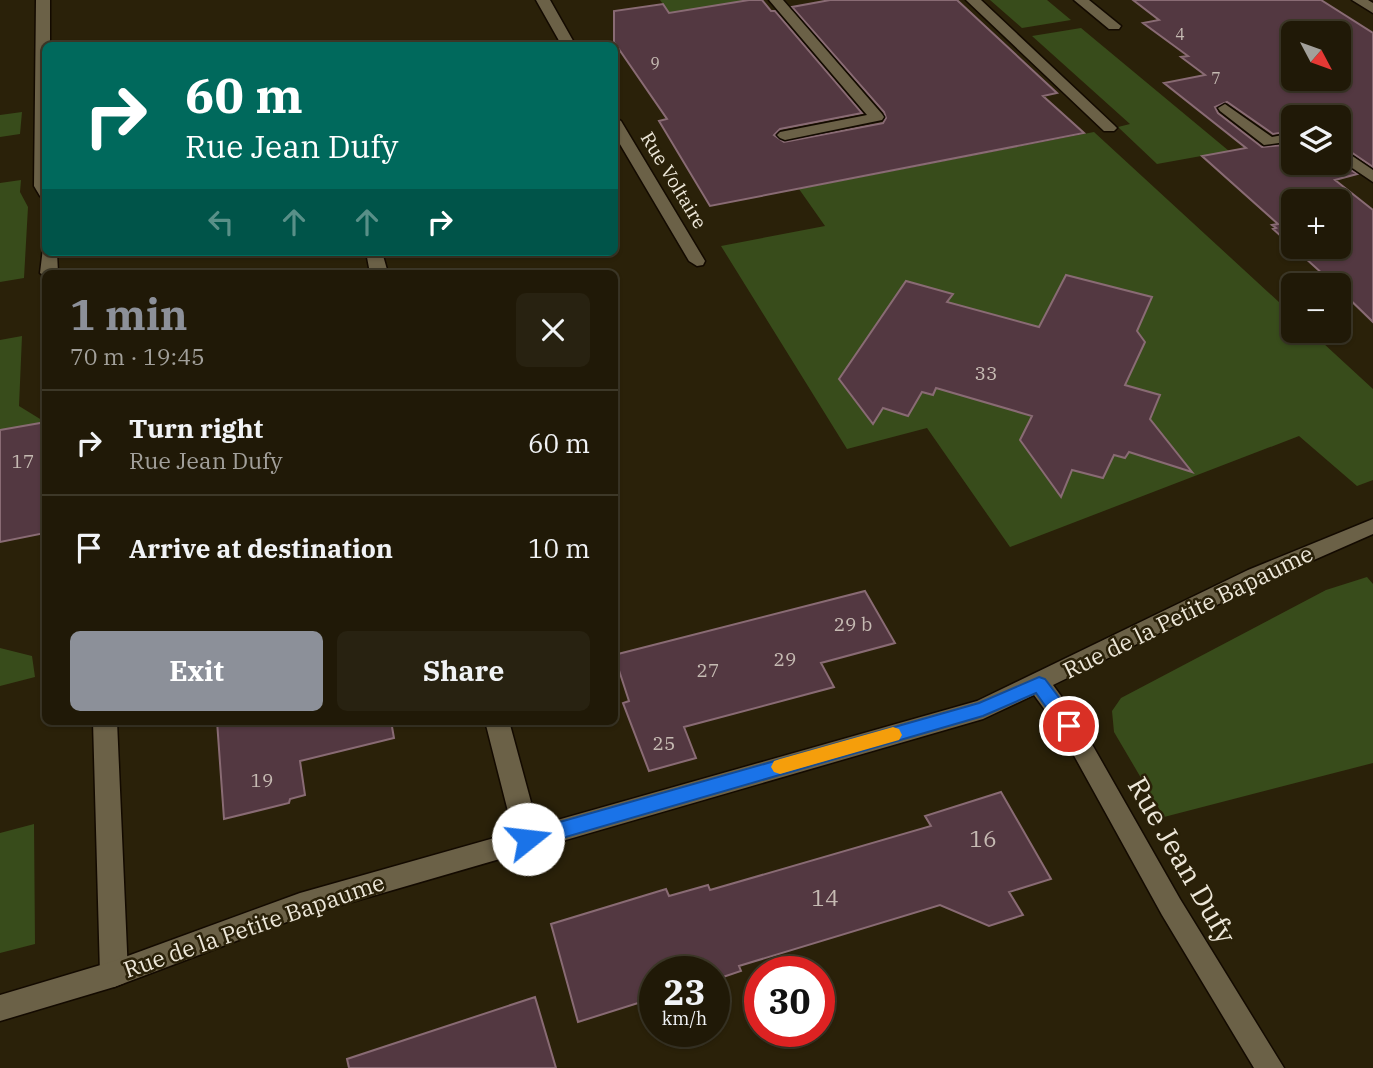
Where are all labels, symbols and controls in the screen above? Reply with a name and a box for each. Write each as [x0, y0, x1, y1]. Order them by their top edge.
north arrow [1281, 21, 1351, 91]
map controls [1281, 21, 1351, 343]
house number: 4 [1175, 24, 1185, 44]
house number: 9 [650, 53, 660, 73]
text: 60 m [185, 63, 303, 126]
house number: 7 [1211, 68, 1221, 88]
icon: right [70, 70, 161, 161]
button: layers [1281, 105, 1351, 175]
text: Rue Jean Dufy [185, 125, 398, 167]
street label: Rue Voltaire [636, 127, 712, 233]
button: + [1281, 189, 1351, 259]
icon: left [202, 203, 240, 241]
icon: ahead [275, 203, 313, 241]
icon: ahead [348, 203, 386, 241]
icon: right [421, 203, 459, 241]
button: − [1281, 273, 1351, 343]
text: 1 min [70, 287, 188, 342]
button: close [516, 293, 590, 367]
text: 70 m · 19:45 [70, 341, 205, 371]
house number: 33 [975, 361, 997, 385]
text: Turn right [129, 411, 263, 445]
icon: right [70, 424, 108, 462]
text: 60 m [528, 426, 590, 460]
text: Rue Jean Dufy [129, 445, 282, 475]
house number: 17 [12, 449, 34, 473]
icon: arrive [70, 529, 108, 567]
text: Arrive at destination [129, 531, 393, 565]
text: 10 m [528, 531, 590, 565]
street label: Rue de la Petite Bapaume [1058, 537, 1317, 685]
house number: 29 b [834, 612, 872, 636]
button: Exit [70, 631, 323, 711]
button: Share [337, 631, 590, 711]
house number: 29 [774, 647, 796, 671]
house number: 27 [697, 658, 719, 682]
pin [1039, 696, 1099, 756]
icon: arrive [1050, 707, 1088, 745]
house number: 25 [653, 731, 675, 755]
house number: 19 [251, 768, 273, 792]
street label: Rue Jean Dufy [1120, 770, 1245, 950]
position arrow [491, 802, 565, 876]
house number: 16 [969, 823, 997, 853]
street label: Rue de la Petite Bapaume [119, 866, 388, 984]
house number: 14 [811, 882, 839, 912]
speed limit sign: 30 [744, 956, 835, 1047]
text: 23 [663, 969, 706, 1015]
text: km/h [662, 1007, 707, 1030]

